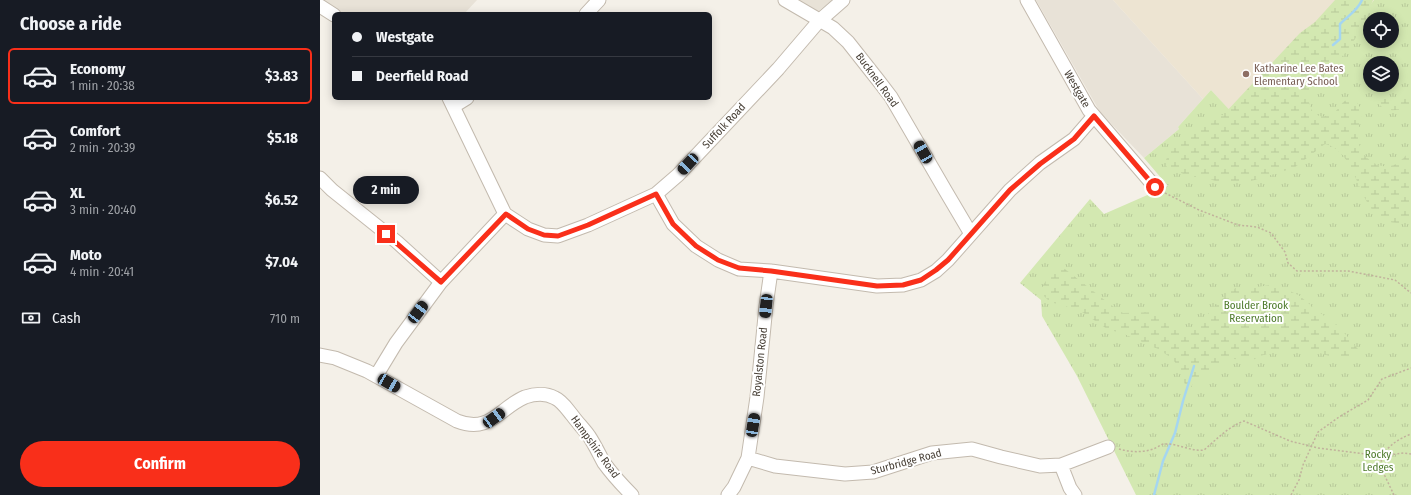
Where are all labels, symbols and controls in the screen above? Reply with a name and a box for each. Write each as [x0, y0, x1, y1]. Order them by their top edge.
map controls [1363, 12, 1399, 92]
button: locate [1363, 12, 1399, 48]
text: Choose a ride [20, 13, 122, 35]
text: Westgate [376, 28, 434, 46]
street label: Bucknell Road [853, 50, 901, 110]
button: layers [1363, 56, 1399, 92]
icon: car [22, 58, 58, 94]
text: Economy [70, 60, 125, 78]
place label: Katharine Lee Bates Elementary School [1254, 62, 1344, 88]
text: $3.83 [265, 67, 298, 85]
text: Deerfield Road [376, 67, 469, 85]
street label: Westgate [1061, 68, 1093, 110]
marker: Katharine Lee Bates Elementary School [1241, 69, 1251, 79]
text: 1 min · 20:38 [70, 78, 135, 93]
street label: Suffolk Road [700, 101, 748, 151]
icon: car [22, 120, 58, 156]
text: Comfort [70, 122, 121, 140]
text: $5.18 [267, 129, 298, 147]
car [912, 139, 934, 165]
text: 2 min · 20:39 [70, 140, 135, 155]
car [675, 151, 701, 177]
callout: 2 min [353, 176, 419, 204]
route start [1146, 178, 1164, 196]
icon: car [22, 182, 58, 218]
text: 2 min [372, 182, 400, 197]
text: XL [70, 184, 85, 202]
text: $6.52 [265, 191, 298, 209]
text: 3 min · 20:40 [70, 202, 136, 217]
route end [377, 225, 395, 243]
icon: car [22, 244, 58, 280]
text: Moto [70, 246, 102, 264]
text: $7.04 [265, 253, 298, 271]
text: 4 min · 20:41 [70, 264, 134, 279]
car [759, 293, 773, 319]
car [406, 299, 430, 325]
park label: Boulder Brook Reservation [1224, 299, 1289, 325]
icon: cash [20, 307, 42, 329]
text: Cash [52, 309, 81, 327]
text: 710 m [270, 311, 300, 326]
street label: Royalston Road [750, 327, 770, 397]
car [376, 372, 402, 394]
car [481, 406, 507, 430]
car [745, 412, 761, 438]
street label: Hampshire Road [568, 413, 622, 481]
button: Confirm [20, 441, 300, 487]
street label: Sturbridge Road [869, 446, 943, 478]
park label: Rocky Ledges [1362, 448, 1394, 474]

